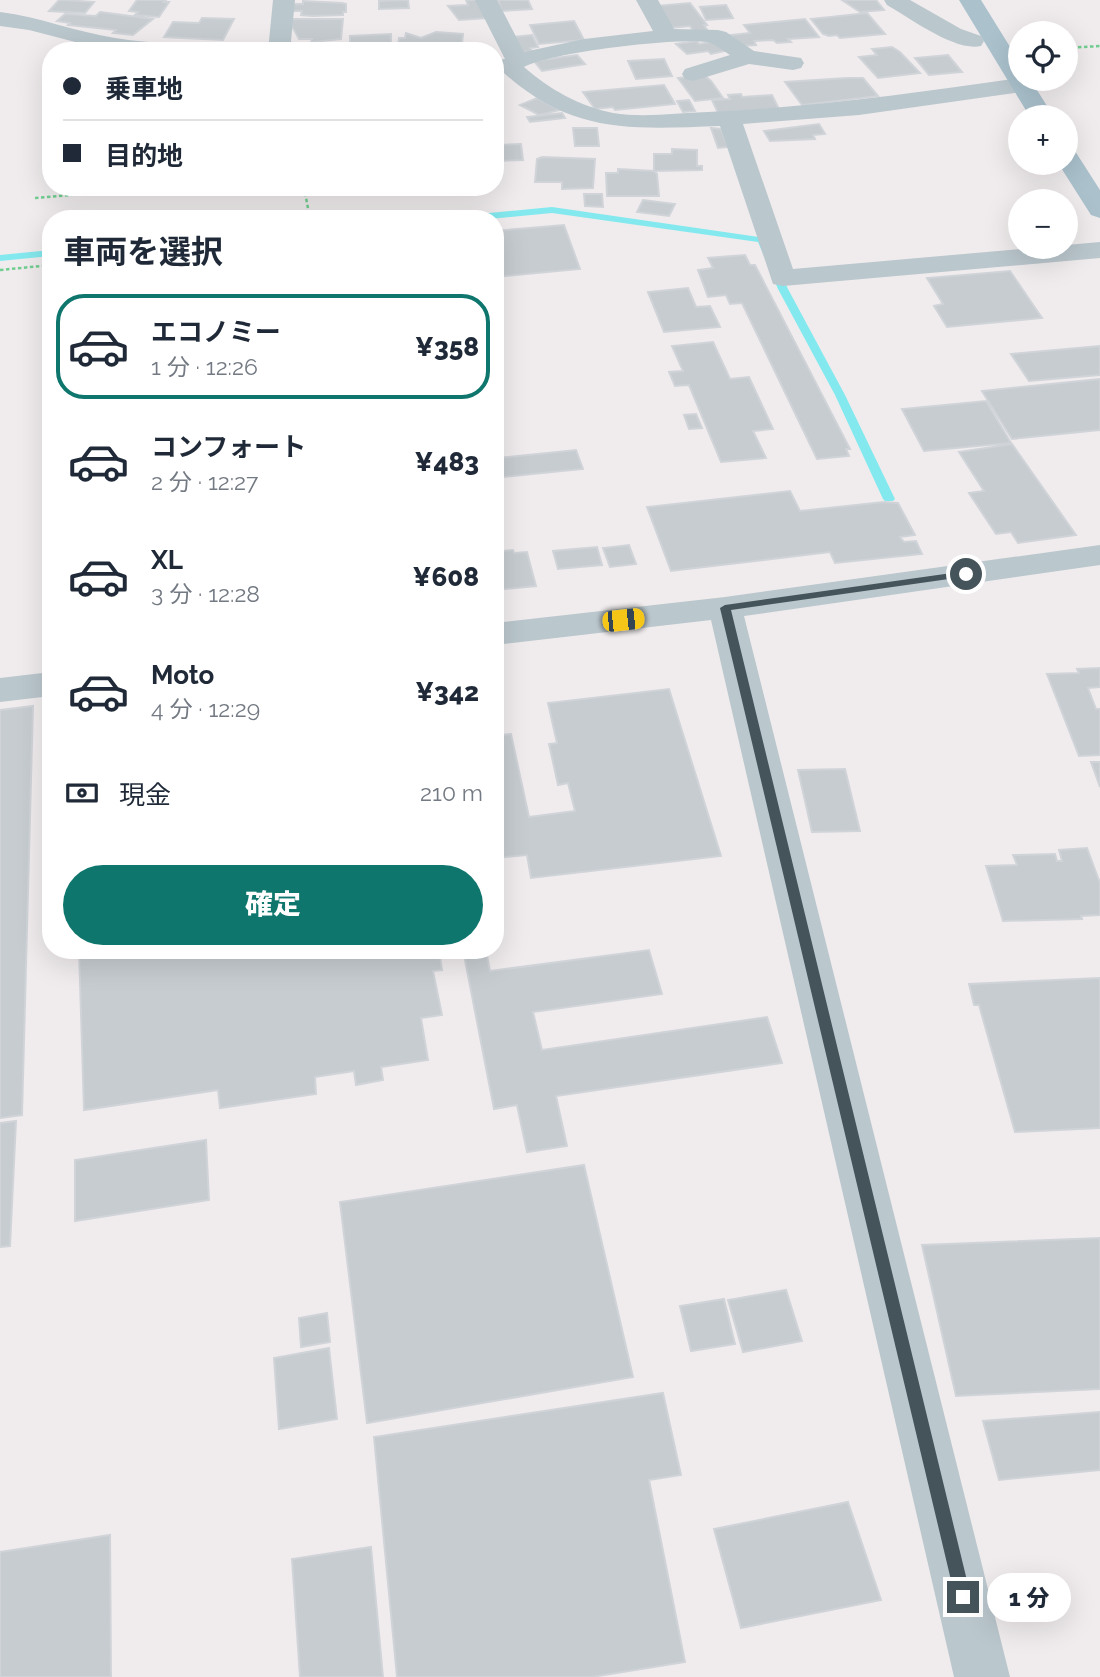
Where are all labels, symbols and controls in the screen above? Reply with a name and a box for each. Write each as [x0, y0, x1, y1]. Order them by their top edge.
map controls [1008, 21, 1078, 259]
button: locate [1008, 21, 1078, 91]
text: 乗車地 [105, 74, 183, 104]
button: + [1008, 105, 1078, 175]
text: 目的地 [105, 141, 183, 171]
button: − [1008, 189, 1078, 259]
text: 車両を選択 [63, 233, 223, 270]
icon: car [67, 315, 130, 378]
text: エコノミー [151, 317, 281, 347]
text: ¥358 [415, 332, 479, 362]
text: 1 分 · 12:26 [151, 353, 258, 380]
icon: car [67, 430, 130, 493]
text: コンフォート [151, 432, 306, 462]
text: ¥483 [415, 447, 479, 477]
text: 2 分 · 12:27 [151, 468, 258, 495]
icon: car [67, 545, 130, 608]
text: XL [151, 545, 183, 575]
route start [950, 558, 982, 590]
text: ¥608 [413, 562, 479, 592]
text: 3 分 · 12:28 [151, 580, 260, 607]
car [602, 607, 645, 633]
icon: car [67, 660, 130, 723]
text: Moto [151, 660, 214, 690]
text: ¥342 [415, 677, 479, 707]
text: 4 分 · 12:29 [151, 695, 260, 722]
icon: cash [63, 774, 101, 812]
text: 210 m [420, 779, 483, 806]
text: 現金 [119, 780, 171, 810]
button: 確定 [63, 865, 483, 945]
callout: 1 分 [988, 1572, 1072, 1622]
route end [947, 1581, 979, 1613]
text: 1 分 [1009, 1584, 1049, 1611]

